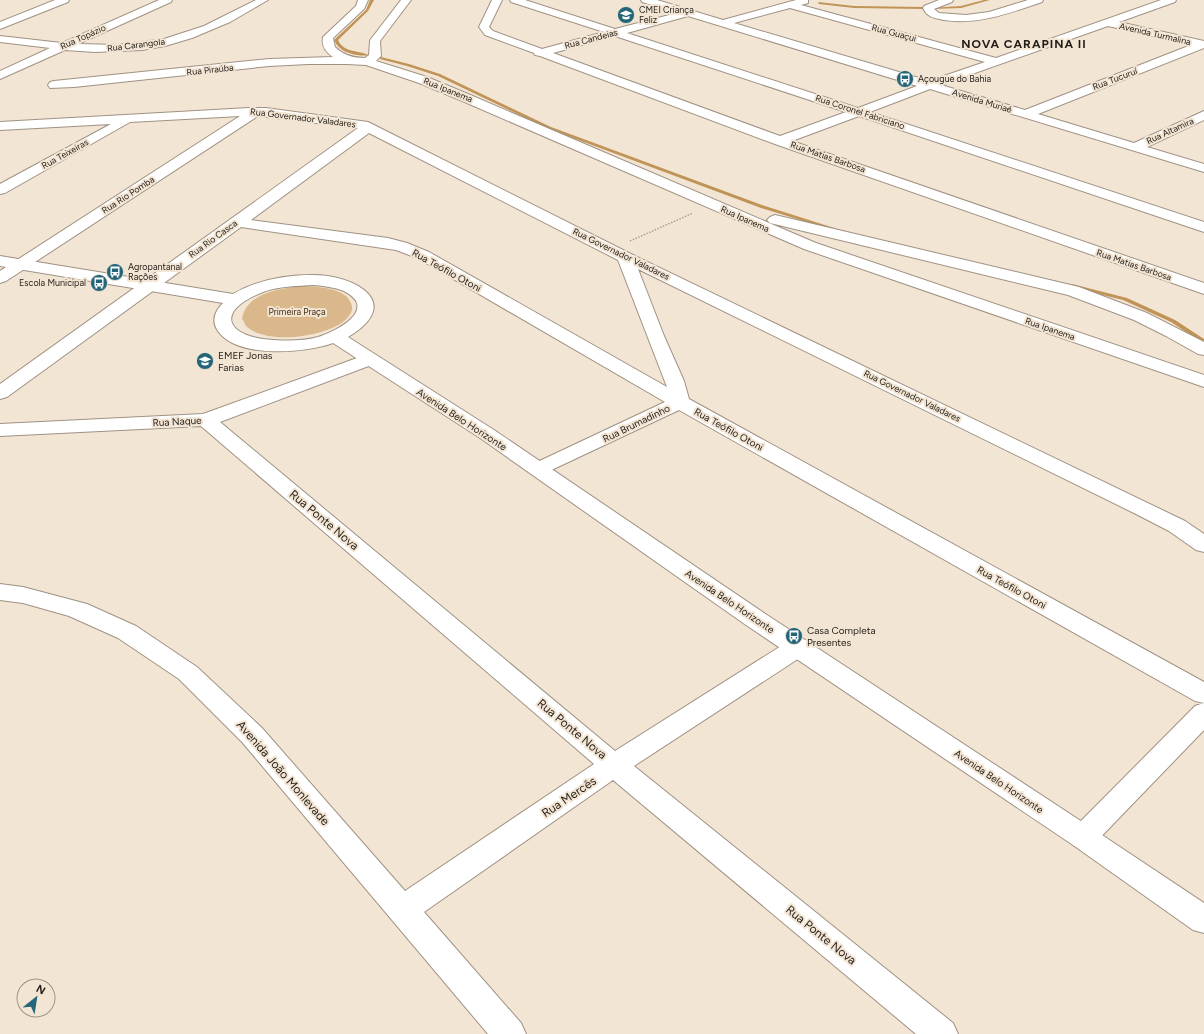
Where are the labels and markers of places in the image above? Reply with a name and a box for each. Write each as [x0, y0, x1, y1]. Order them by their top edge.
place label: CMEI Criança Feliz [639, 4, 694, 25]
school or university icon: CMEI Criança Feliz [616, 5, 636, 25]
bus stop icon: Açougue do Bahia [895, 69, 915, 89]
place label: Açougue do Bahia [918, 73, 992, 84]
place label: Agropantanal Rações [128, 261, 182, 282]
bus stop icon: Agropantanal Rações [105, 262, 125, 282]
bus stop icon: Escola Municipal [89, 273, 109, 293]
place label: Escola Municipal [19, 277, 86, 288]
place label: EMEF Jonas Farias [218, 349, 273, 374]
school or university icon: EMEF Jonas Farias [195, 351, 215, 371]
place label: Casa Completa Presentes [807, 624, 876, 649]
bus stop icon: Casa Completa Presentes [784, 626, 804, 646]

